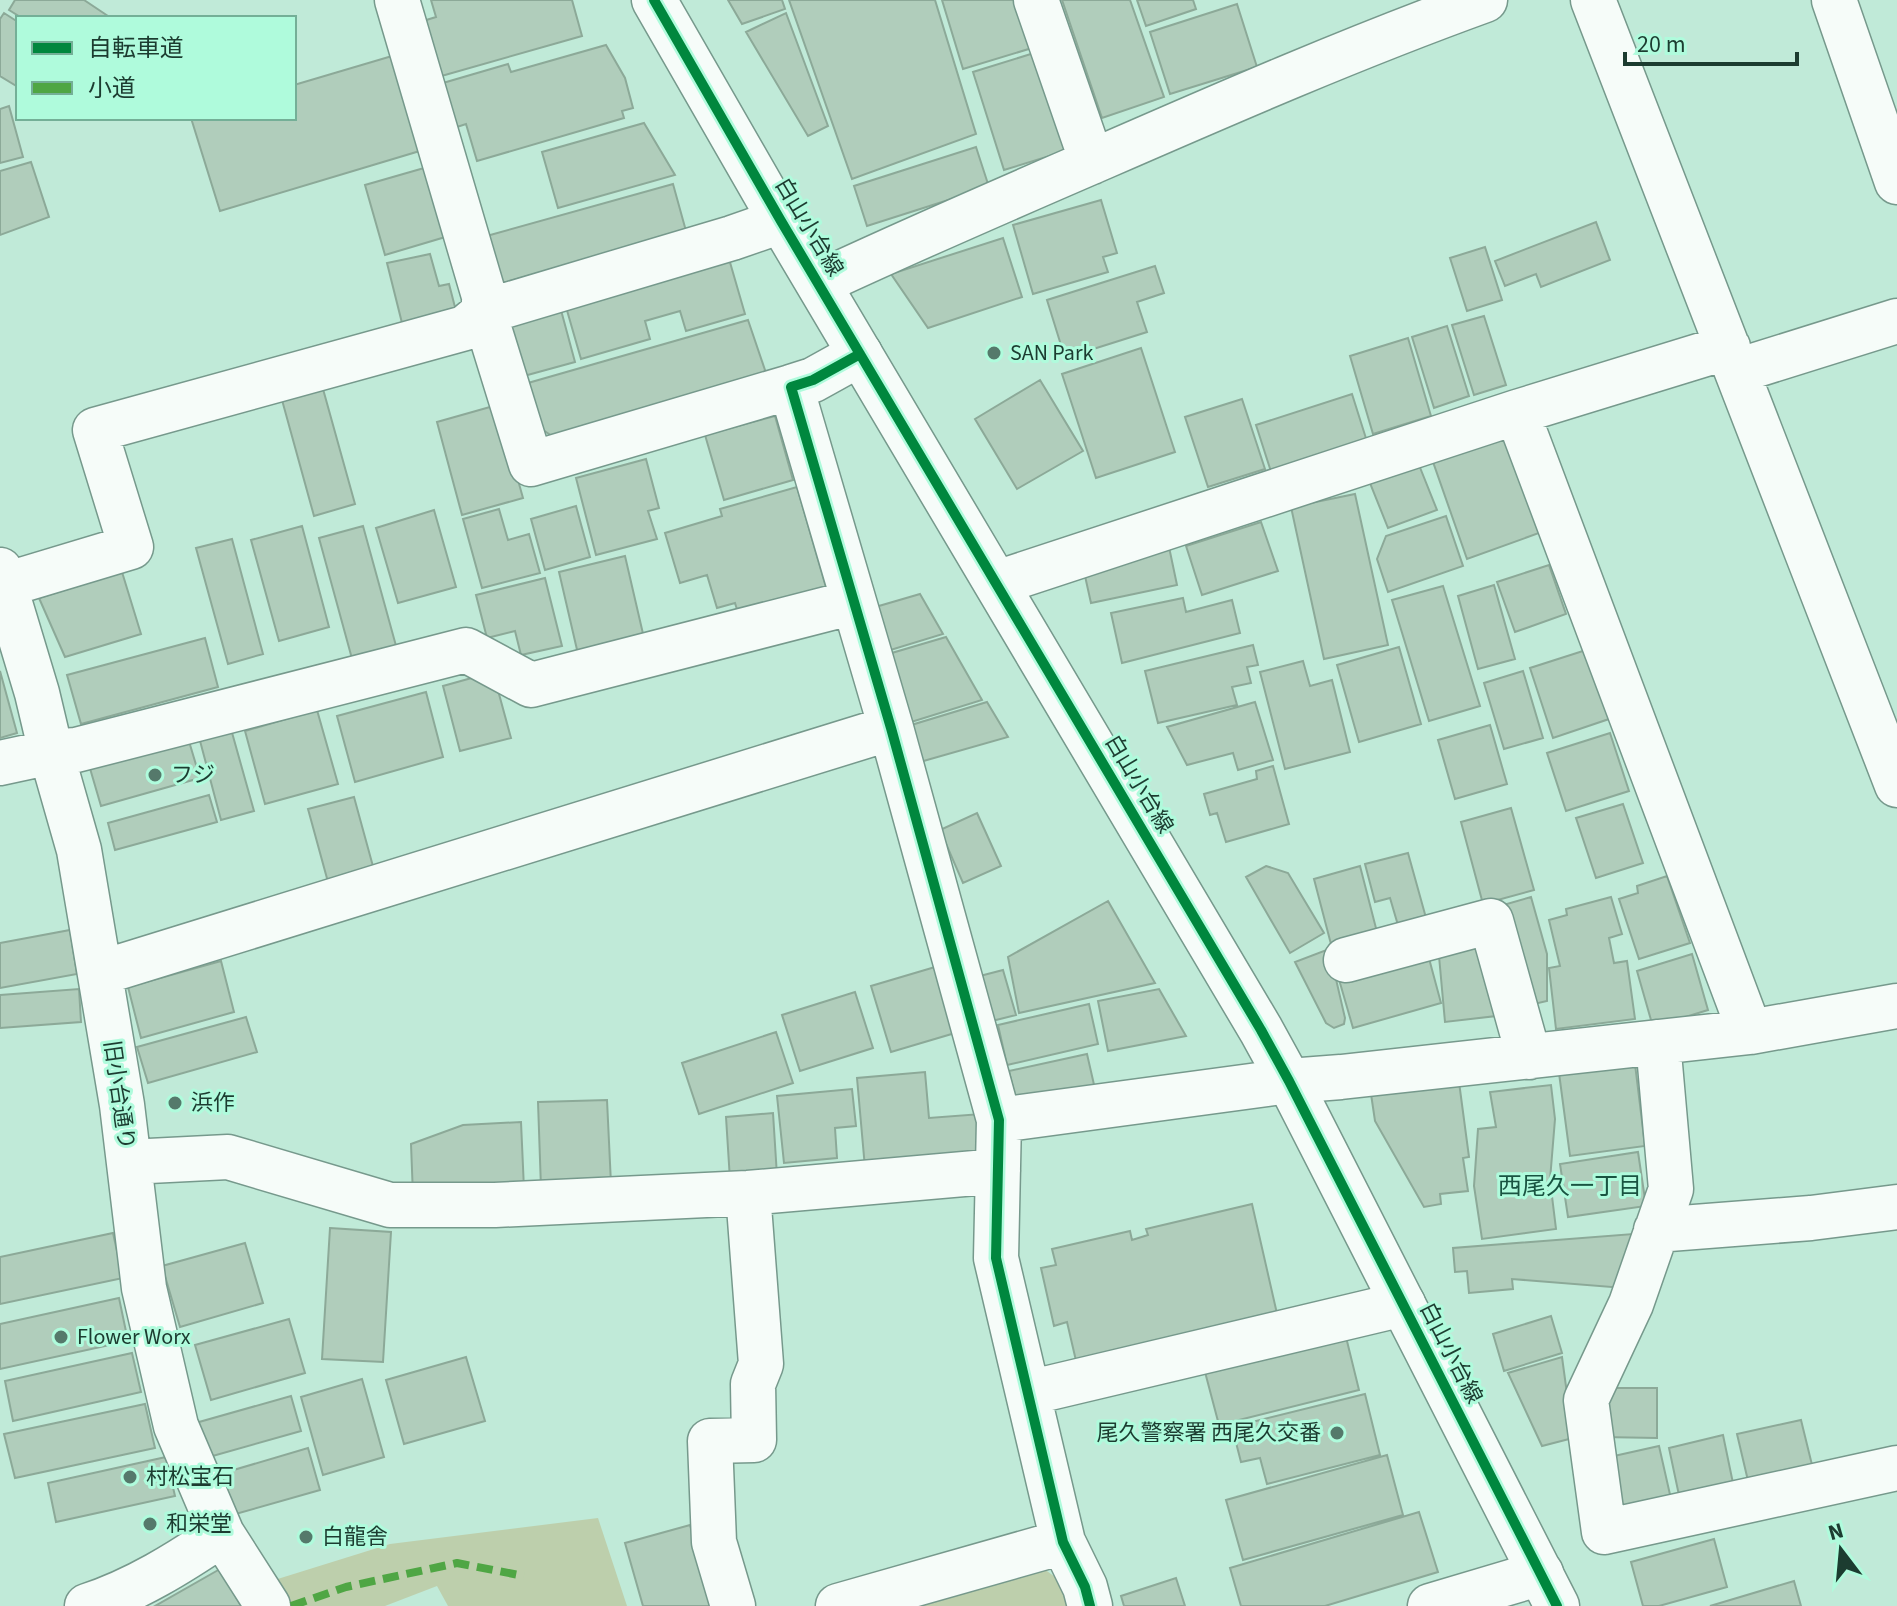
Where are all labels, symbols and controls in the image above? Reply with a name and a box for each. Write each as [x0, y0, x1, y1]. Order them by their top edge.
legend [16, 16, 296, 120]
scale bar [1625, 16, 1797, 66]
text: 20 m [1637, 27, 1686, 62]
text: 自転車道 [88, 31, 184, 66]
text: 小道 [88, 71, 136, 106]
street label: 白山小台線 [767, 172, 851, 282]
place label: SAN Park [1010, 337, 1094, 369]
marker: SAN Park [985, 344, 1003, 362]
street label: 白山小台線 [1097, 729, 1181, 839]
place label: フジ [171, 759, 215, 791]
marker: フジ [146, 766, 164, 784]
street label: 旧小台通り [96, 1038, 142, 1152]
place label: 浜作 [191, 1087, 235, 1119]
marker: 浜作 [166, 1094, 184, 1112]
district label: 西尾久一丁目 [1498, 1169, 1642, 1204]
street label: 白山小台線 [1412, 1297, 1490, 1409]
place label: Flower Worx [77, 1321, 191, 1353]
marker: Flower Worx [52, 1328, 70, 1346]
place label: 尾久警察署 西尾久交番 [1097, 1417, 1321, 1449]
marker: 尾久警察署 西尾久交番 [1328, 1424, 1346, 1442]
place label: 村松宝石 [146, 1461, 234, 1493]
marker: 村松宝石 [121, 1468, 139, 1486]
place label: 和栄堂 [166, 1508, 232, 1540]
north arrow [1801, 1510, 1881, 1590]
text: N [1824, 1514, 1847, 1549]
marker: 和栄堂 [141, 1515, 159, 1533]
place label: 白龍舎 [322, 1521, 388, 1553]
marker: 白龍舎 [297, 1528, 315, 1546]

